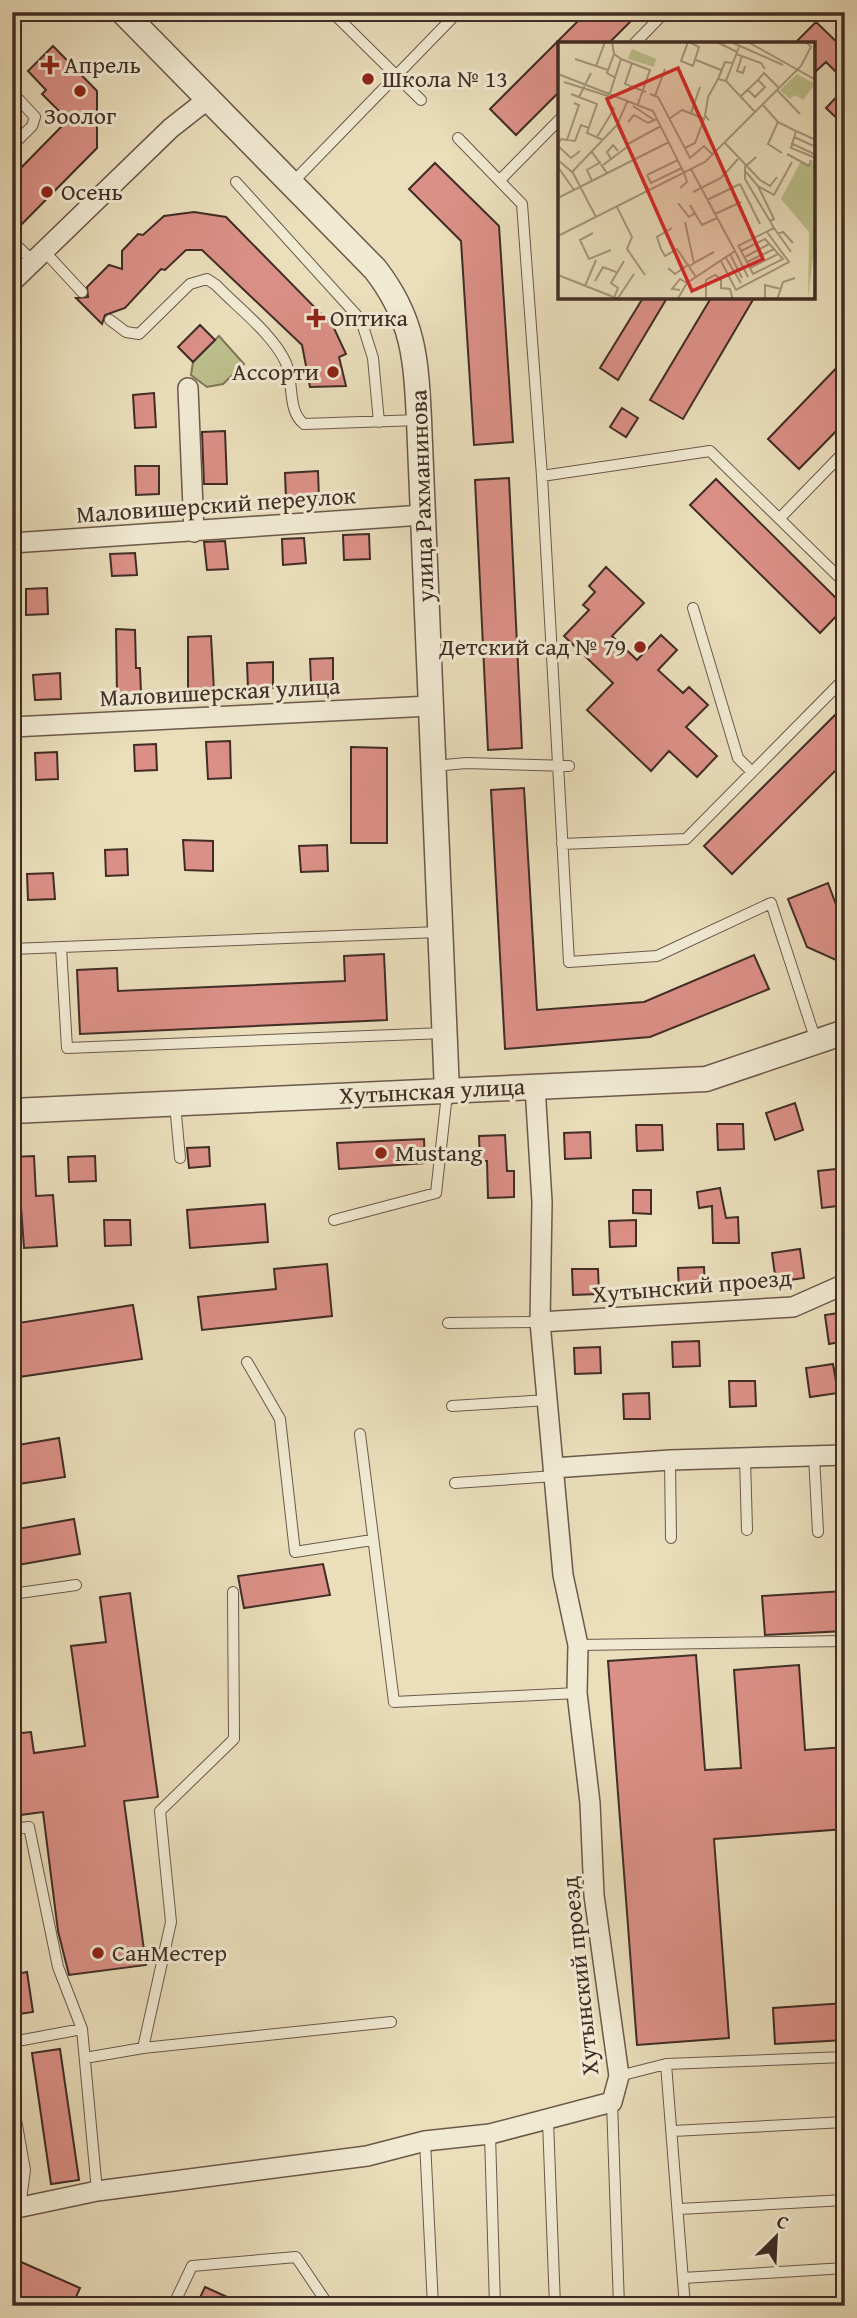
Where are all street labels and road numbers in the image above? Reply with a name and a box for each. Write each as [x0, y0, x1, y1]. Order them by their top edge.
street label: улица Рахманинова [400, 389, 443, 604]
street label: Маловишерский переулок [75, 477, 357, 532]
street label: Маловишерская улица [99, 668, 342, 715]
street label: Хутынская улица [338, 1068, 526, 1113]
street label: Хутынский проезд [591, 1259, 793, 1312]
street label: Хутынский проезд [552, 1875, 607, 2077]

